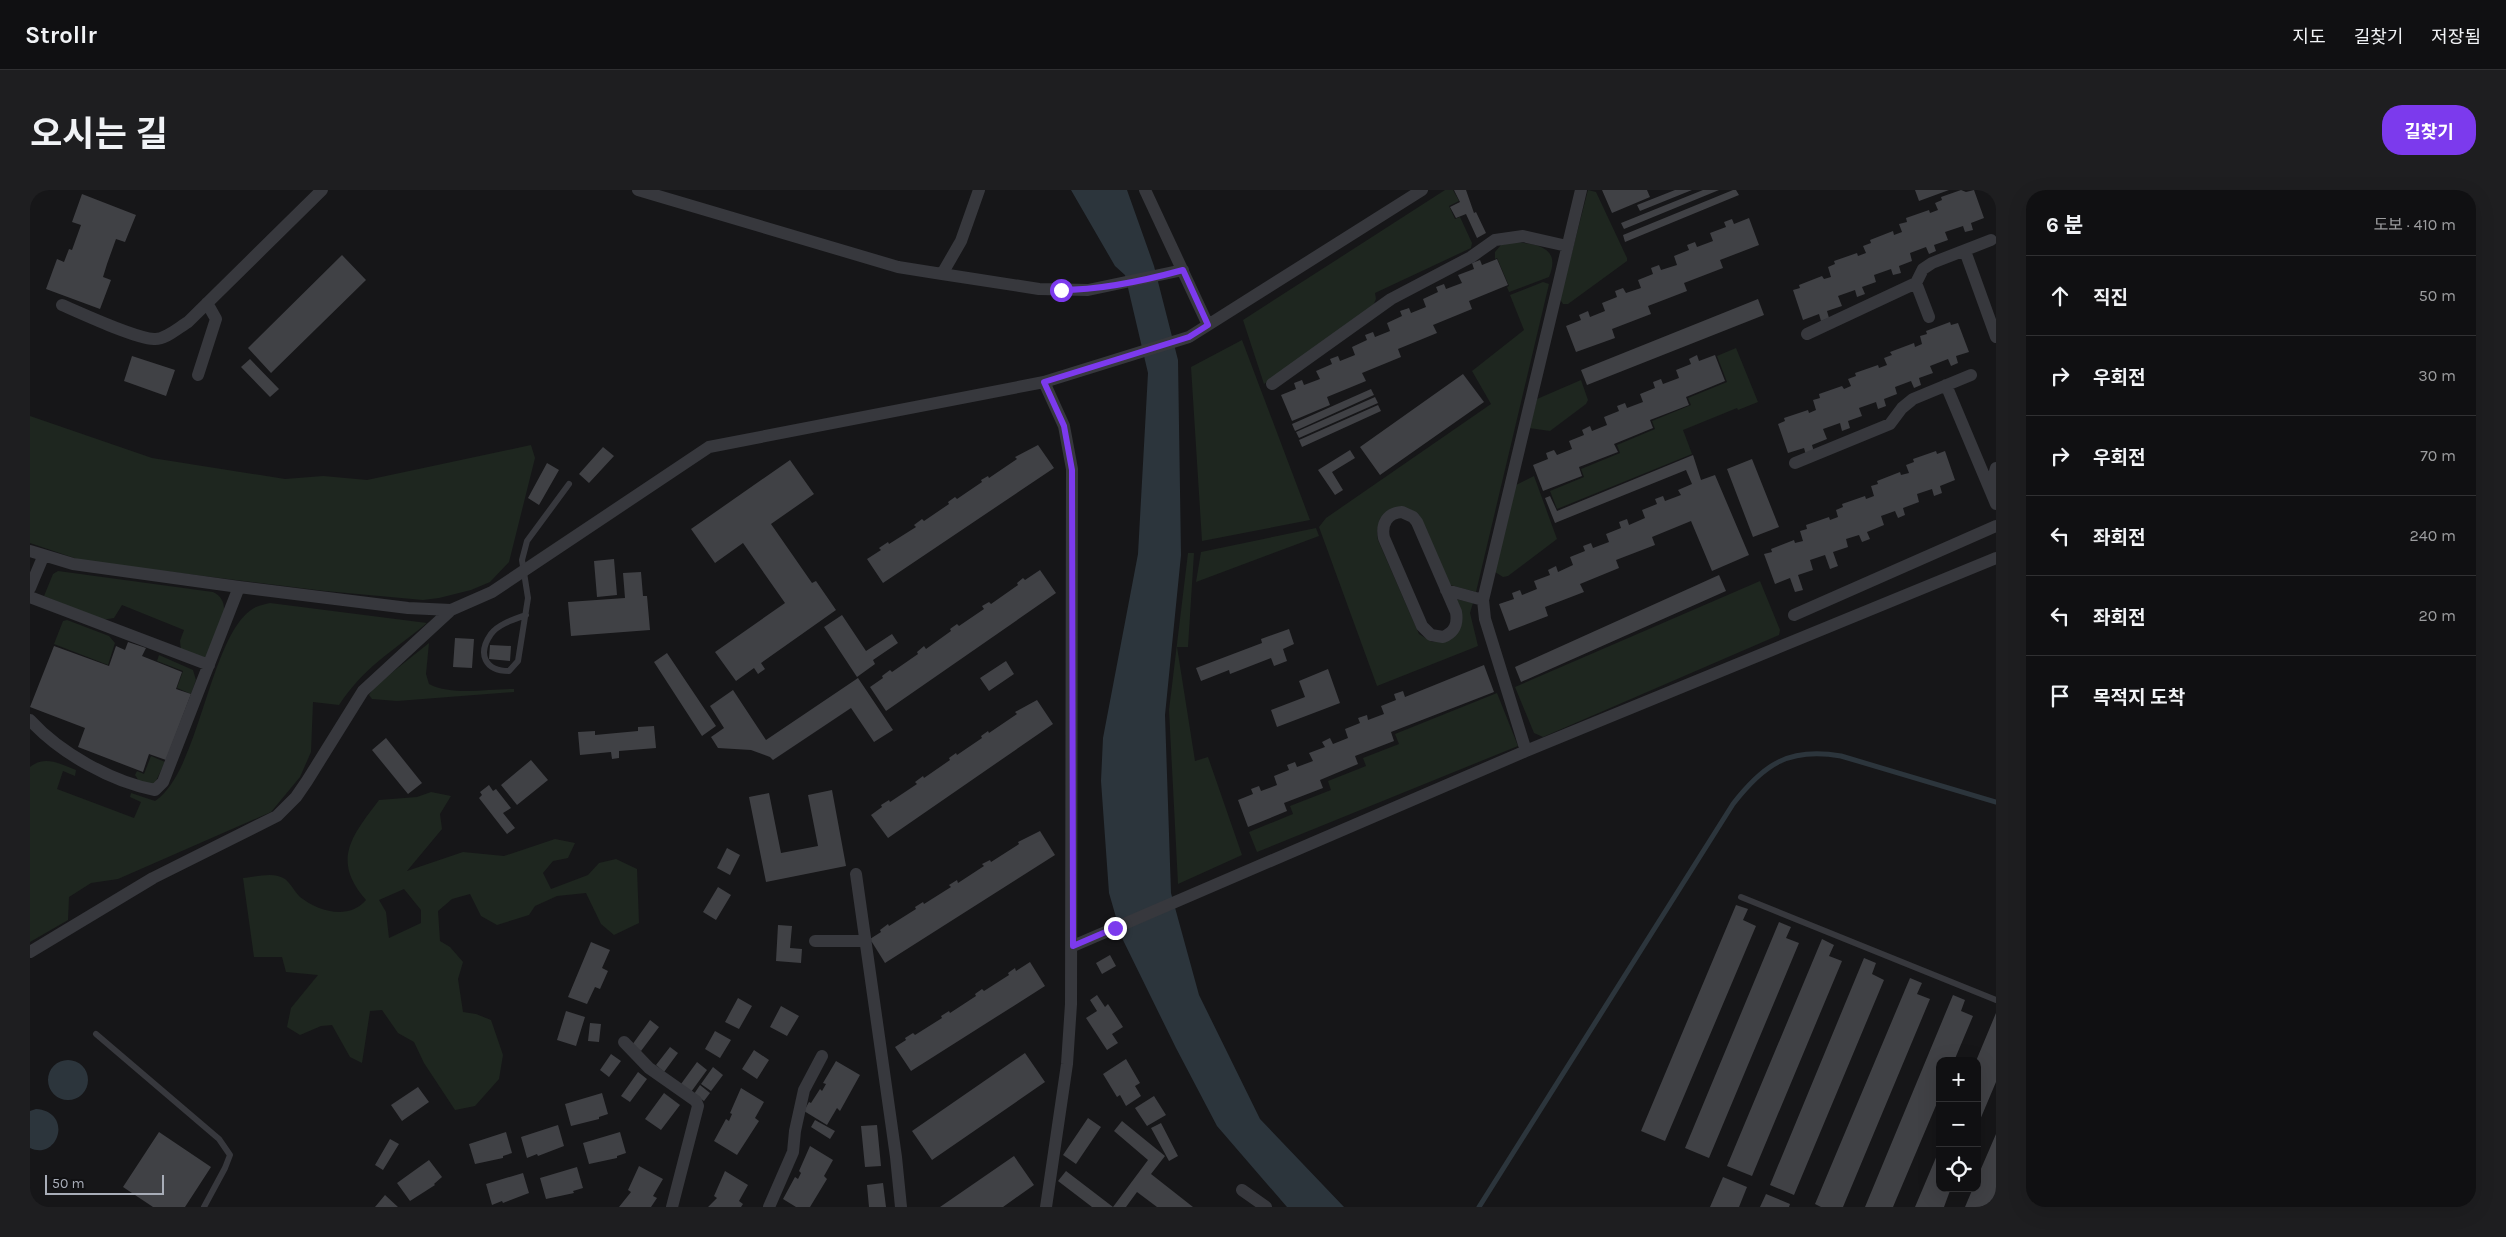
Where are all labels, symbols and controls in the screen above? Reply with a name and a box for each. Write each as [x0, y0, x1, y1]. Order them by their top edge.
text: Strollr [25, 21, 97, 49]
text: 지도 [2293, 26, 2326, 48]
text: 길찾기 [2354, 26, 2403, 48]
text: 저장됨 [2431, 26, 2481, 48]
button: 길찾기 [2382, 105, 2476, 155]
text: 오시는 길 [30, 114, 168, 155]
text: 6 분 [2046, 213, 2083, 237]
text: 도보 · 410 m [2374, 215, 2456, 234]
route start [1050, 279, 1073, 302]
icon: ahead [2046, 282, 2074, 310]
text: 50 m [2419, 286, 2456, 305]
text: 직진 [2093, 287, 2128, 309]
icon: right [2046, 362, 2074, 390]
text: 30 m [2418, 366, 2456, 385]
text: 우회전 [2093, 367, 2145, 389]
icon: right [2046, 442, 2074, 470]
text: 70 m [2420, 446, 2456, 465]
text: 우회전 [2093, 447, 2145, 469]
icon: left [2046, 522, 2074, 550]
text: 240 m [2410, 526, 2456, 545]
text: 좌회전 [2093, 527, 2145, 549]
icon: left [2046, 602, 2074, 630]
text: 20 m [2418, 606, 2456, 625]
text: 좌회전 [2093, 607, 2145, 629]
icon: arrive [2046, 682, 2074, 710]
text: 목적지 도착 [2093, 687, 2185, 709]
route end [1104, 917, 1127, 940]
map controls [1936, 1057, 1981, 1192]
button: + [1936, 1057, 1981, 1102]
button: − [1936, 1102, 1981, 1147]
button: locate [1936, 1147, 1981, 1192]
scale bar [45, 1172, 164, 1195]
text: 50 m [52, 1175, 85, 1192]

